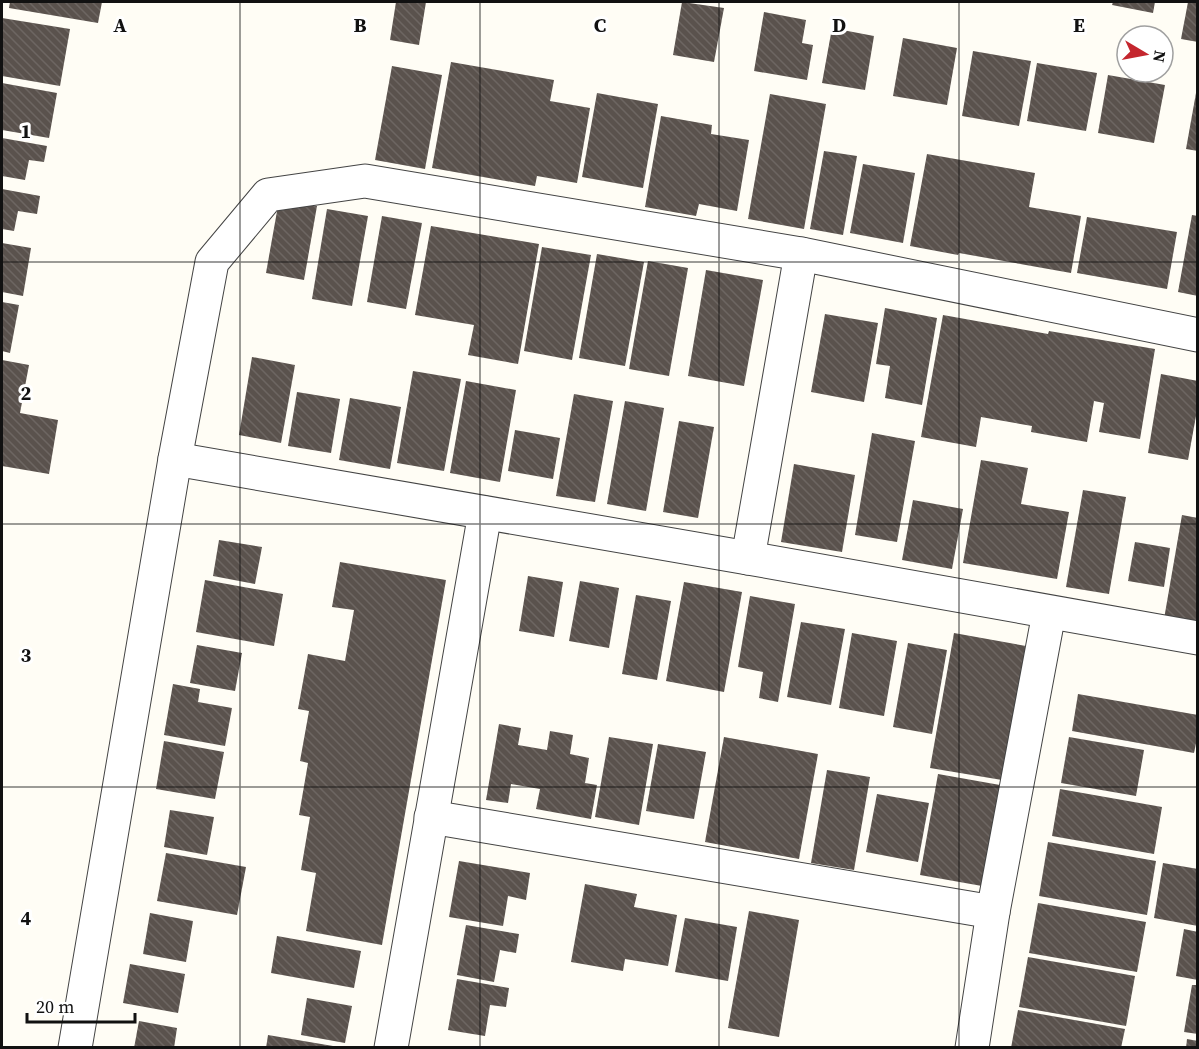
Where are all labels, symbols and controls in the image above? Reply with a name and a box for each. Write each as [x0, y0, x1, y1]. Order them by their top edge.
text: A [113, 11, 127, 39]
text: B [353, 11, 367, 39]
text: C [594, 11, 606, 39]
text: D [832, 11, 846, 39]
text: E [1073, 11, 1085, 39]
north arrow [1115, 24, 1175, 84]
text: N [1148, 49, 1172, 65]
text: 1 [21, 117, 31, 145]
text: 2 [21, 379, 32, 407]
text: 3 [21, 641, 32, 669]
text: 4 [21, 904, 32, 932]
scale bar [27, 986, 135, 1024]
text: 20 m [36, 994, 74, 1019]

